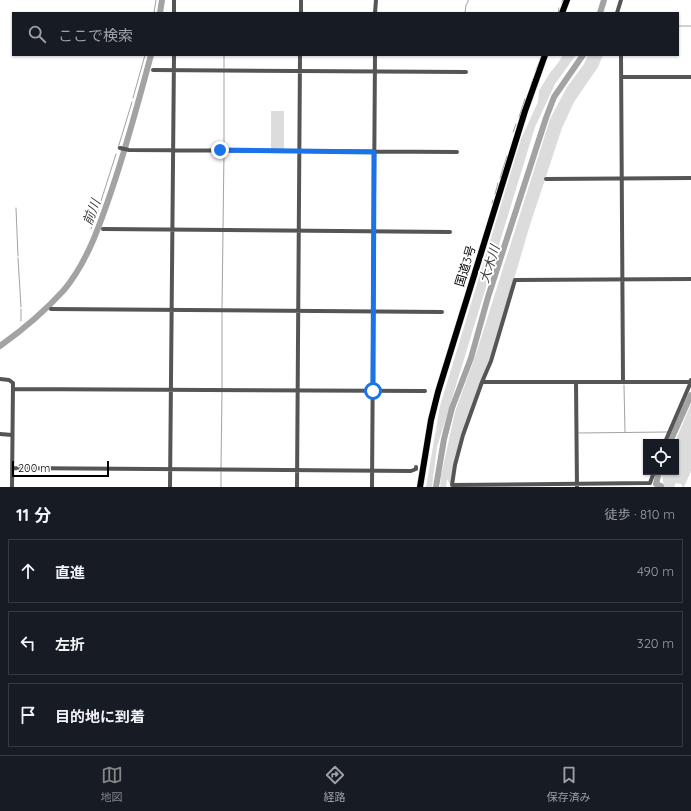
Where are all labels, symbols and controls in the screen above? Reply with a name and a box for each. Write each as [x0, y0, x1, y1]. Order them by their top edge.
search box [12, 12, 679, 56]
icon: search [26, 23, 48, 45]
text: ここで検索 [58, 26, 133, 45]
route end [211, 141, 229, 159]
water label: 前川 [79, 195, 104, 227]
water label: 大木川 [476, 241, 503, 285]
street label: 国道3号 [452, 244, 478, 288]
route start [364, 382, 382, 400]
map controls [643, 439, 679, 475]
button: locate [643, 439, 679, 475]
scale bar [12, 459, 109, 478]
text: 200 m [18, 461, 50, 475]
text: 11 分 [16, 504, 51, 525]
text: 徒歩 · 810 m [604, 506, 675, 522]
icon: ahead [17, 560, 39, 582]
text: 直進 [55, 563, 85, 582]
text: 490 m [637, 563, 674, 579]
icon: left [17, 632, 39, 654]
text: 左折 [55, 635, 85, 654]
text: 320 m [637, 635, 674, 651]
icon: arrive [17, 704, 39, 726]
text: 目的地に到着 [55, 707, 145, 726]
tab: 地図 [101, 764, 123, 804]
tab: 経路 [324, 764, 346, 804]
tab: 保存済み [547, 764, 591, 804]

